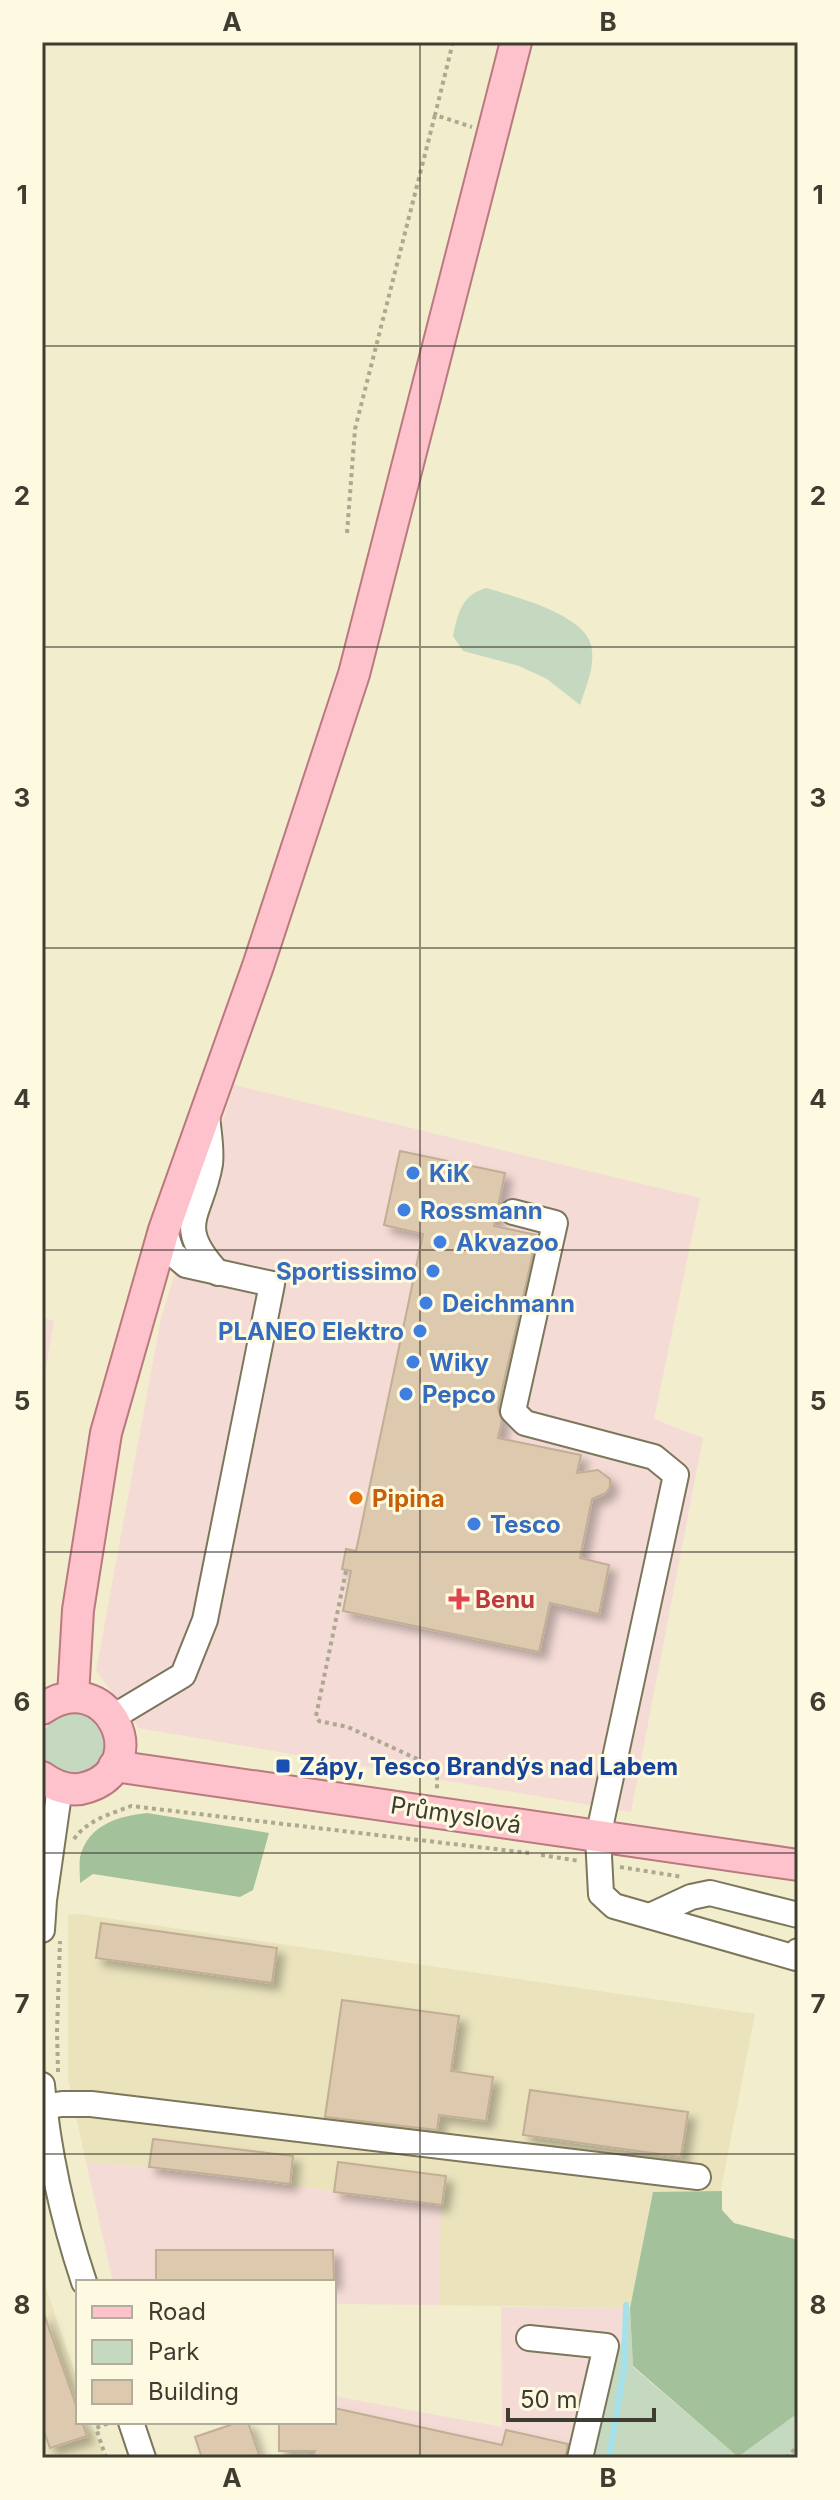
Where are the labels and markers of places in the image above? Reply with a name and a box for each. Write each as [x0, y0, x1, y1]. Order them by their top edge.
place label: KiK [429, 1159, 470, 1188]
marker: KiK [404, 1164, 422, 1182]
place label: Rossmann [420, 1196, 543, 1225]
marker: Rossmann [395, 1201, 413, 1219]
place label: Akvazoo [456, 1228, 559, 1257]
marker: Akvazoo [431, 1233, 449, 1251]
place label: Sportissimo [276, 1257, 417, 1286]
marker: Sportissimo [424, 1262, 442, 1280]
place label: Deichmann [442, 1289, 575, 1318]
marker: Deichmann [417, 1294, 435, 1312]
place label: PLANEO Elektro [218, 1317, 404, 1346]
marker: PLANEO Elektro [411, 1322, 429, 1340]
place label: Wiky [429, 1348, 490, 1377]
marker: Wiky [404, 1353, 422, 1371]
place label: Pepco [422, 1380, 496, 1409]
marker: Pepco [397, 1385, 415, 1403]
place label: Pipina [372, 1484, 445, 1513]
marker: Pipina [347, 1489, 365, 1507]
place label: Tesco [490, 1510, 561, 1539]
marker: Tesco [465, 1515, 483, 1533]
place label: Benu [475, 1585, 535, 1614]
marker: Benu [450, 1590, 468, 1608]
place label: Zápy, Tesco Brandýs nad Labem [299, 1752, 678, 1781]
marker: Zápy, Tesco Brandýs nad Labem [274, 1757, 292, 1775]

